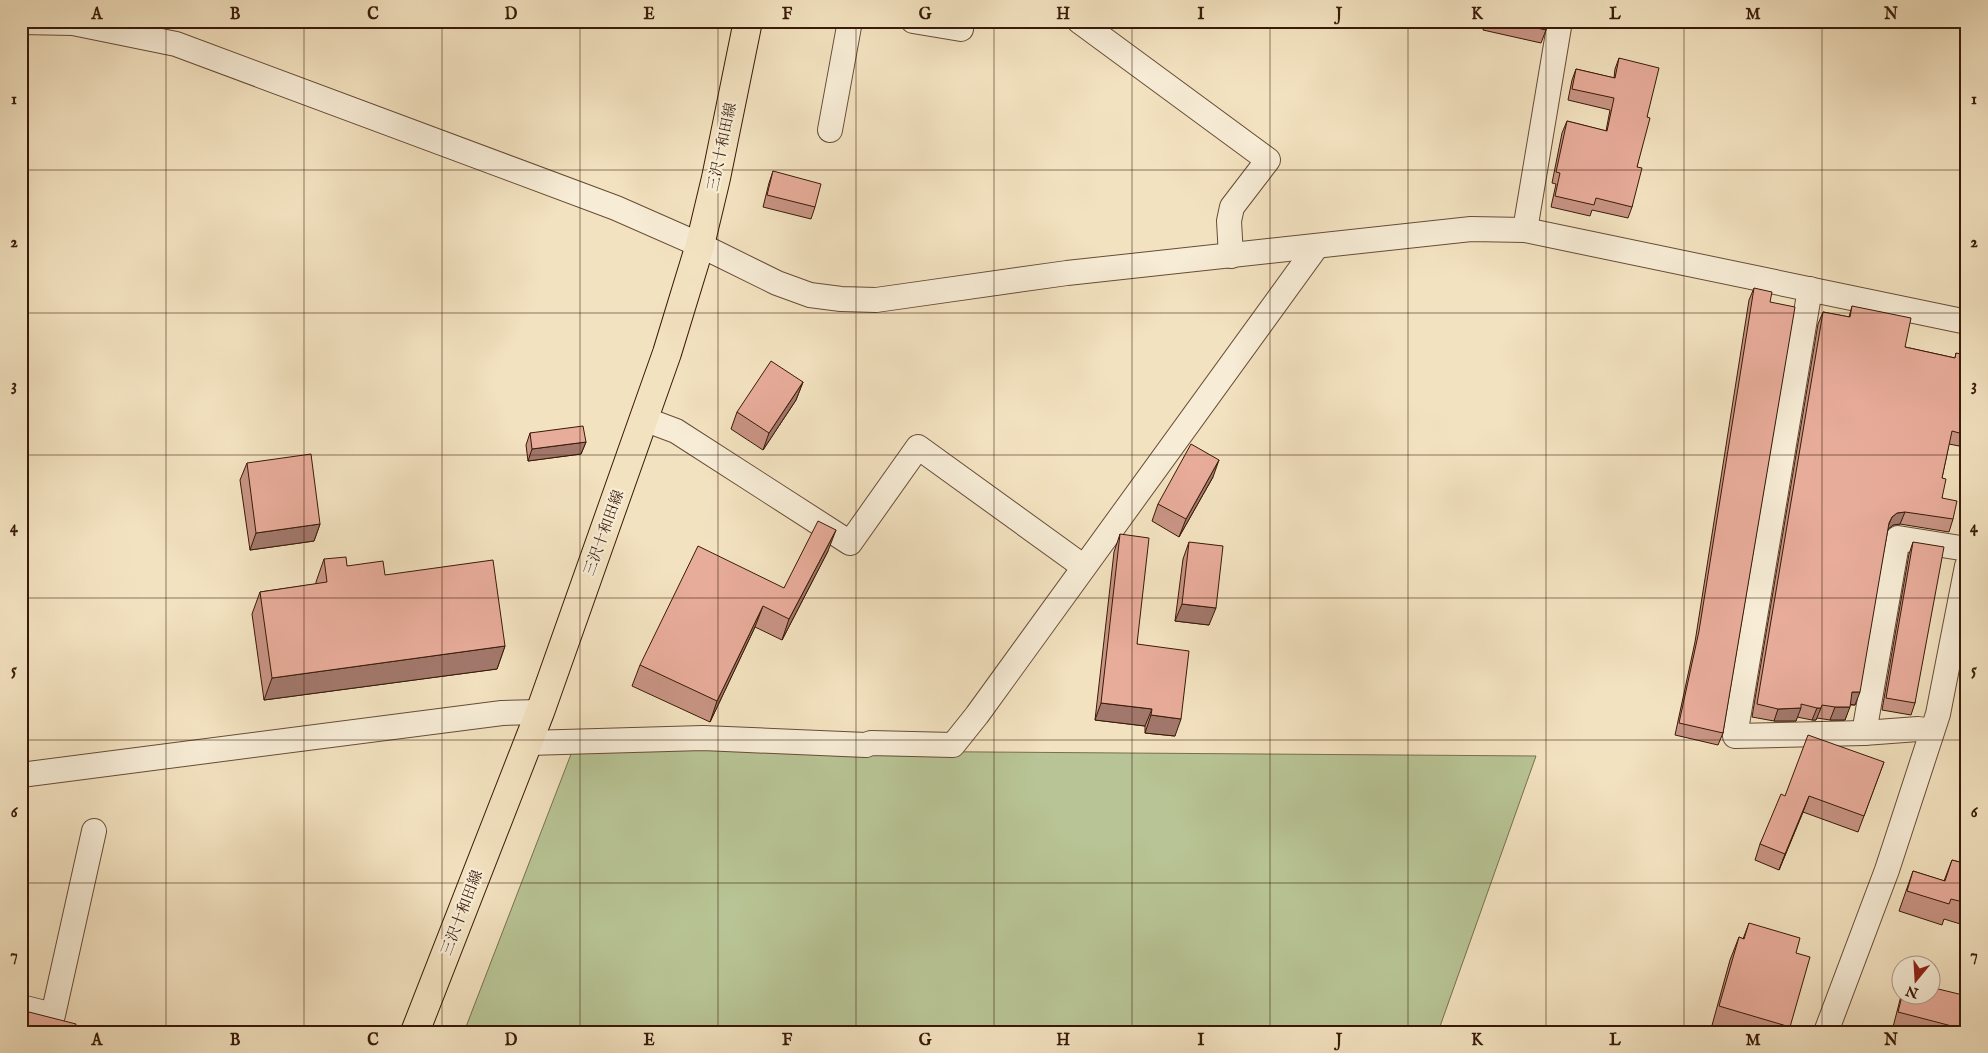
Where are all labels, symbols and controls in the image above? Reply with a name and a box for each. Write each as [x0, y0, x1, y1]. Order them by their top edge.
text: A [91, 5, 104, 25]
text: B [230, 5, 241, 25]
text: C [367, 5, 379, 25]
text: D [505, 5, 518, 25]
text: E [643, 5, 655, 25]
text: F [782, 5, 793, 25]
text: G [919, 5, 932, 25]
text: H [1056, 5, 1070, 25]
text: I [1198, 5, 1205, 25]
text: J [1334, 5, 1343, 25]
text: K [1471, 5, 1484, 25]
text: L [1609, 5, 1621, 25]
text: M [1745, 5, 1761, 25]
text: N [1883, 5, 1898, 25]
text: 1 [11, 90, 17, 110]
text: 1 [1971, 90, 1977, 110]
street label: 三沢十和田線 [703, 101, 741, 193]
text: 2 [10, 233, 18, 253]
text: 2 [1970, 233, 1978, 253]
text: 3 [11, 376, 17, 396]
text: 3 [1971, 376, 1977, 396]
street label: 三沢十和田線 [580, 487, 628, 579]
text: 4 [10, 518, 19, 538]
text: 4 [1970, 518, 1979, 538]
text: 5 [11, 661, 17, 681]
text: 5 [1971, 661, 1977, 681]
text: 6 [11, 803, 19, 823]
text: 6 [1971, 803, 1979, 823]
street label: 三沢十和田線 [437, 868, 487, 958]
text: 7 [10, 946, 18, 966]
text: 7 [1970, 946, 1978, 966]
north arrow [1890, 956, 1940, 1006]
text: N [1904, 981, 1922, 1002]
text: A [91, 1031, 104, 1051]
text: B [230, 1031, 241, 1051]
text: C [367, 1031, 379, 1051]
text: D [505, 1031, 518, 1051]
text: E [643, 1031, 655, 1051]
text: F [782, 1031, 793, 1051]
text: G [919, 1031, 932, 1051]
text: H [1056, 1031, 1070, 1051]
text: I [1198, 1031, 1205, 1051]
text: J [1334, 1031, 1343, 1051]
text: K [1471, 1031, 1484, 1051]
text: L [1609, 1031, 1621, 1051]
text: M [1745, 1031, 1761, 1051]
text: N [1883, 1031, 1898, 1051]

